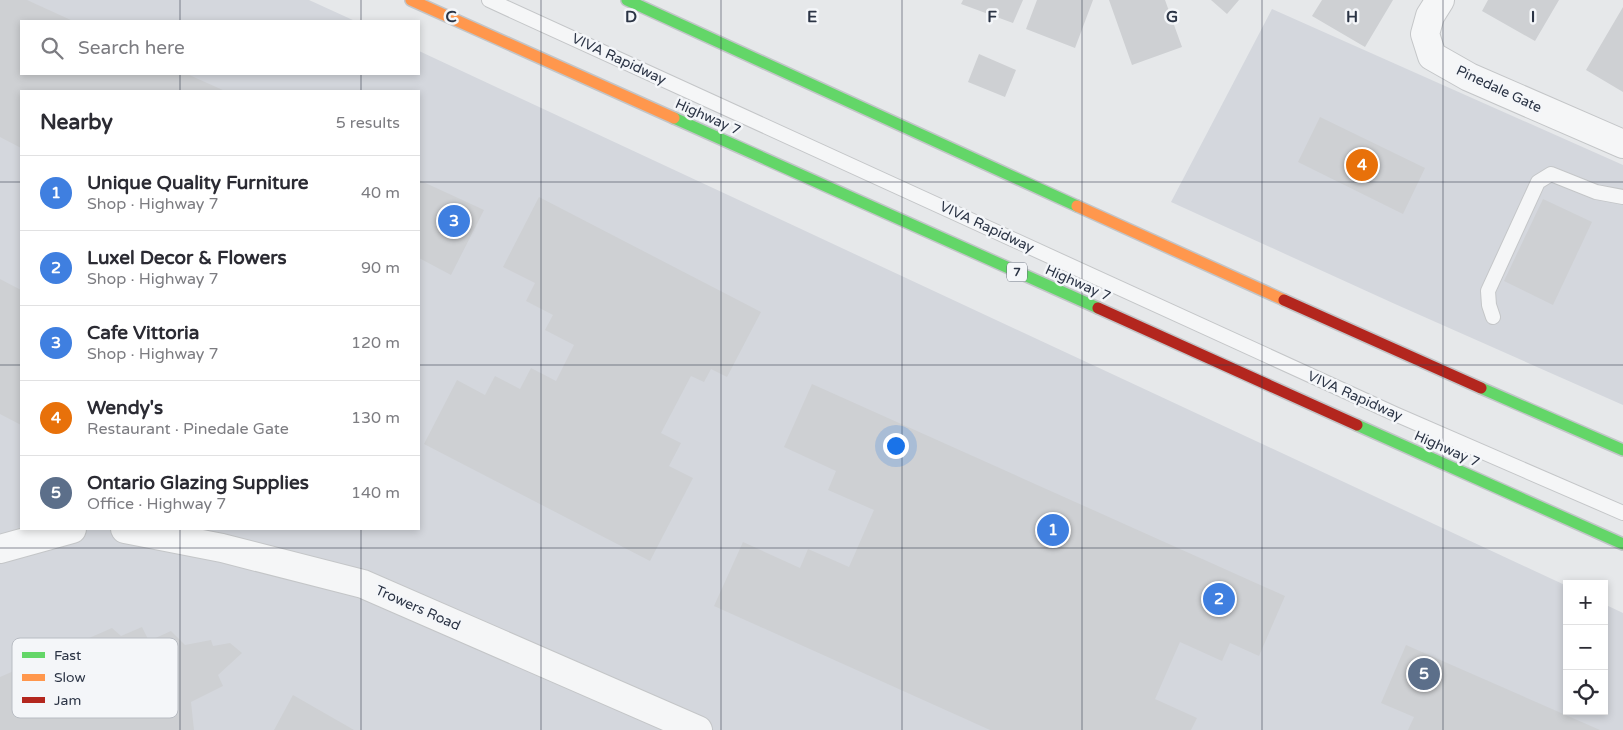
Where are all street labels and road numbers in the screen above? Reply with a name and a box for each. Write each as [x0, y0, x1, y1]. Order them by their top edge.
street label: VIVA Rapidway [569, 30, 669, 88]
street label: Pinedale Gate [1454, 62, 1545, 116]
street label: Highway 7 [673, 95, 743, 139]
street label: VIVA Rapidway [937, 198, 1037, 256]
street label: Highway 7 [1043, 261, 1113, 305]
road number: 7 [1007, 262, 1027, 282]
street label: VIVA Rapidway [1305, 367, 1406, 425]
street label: Highway 7 [1412, 427, 1482, 471]
street label: Trowers Road [373, 582, 463, 634]

